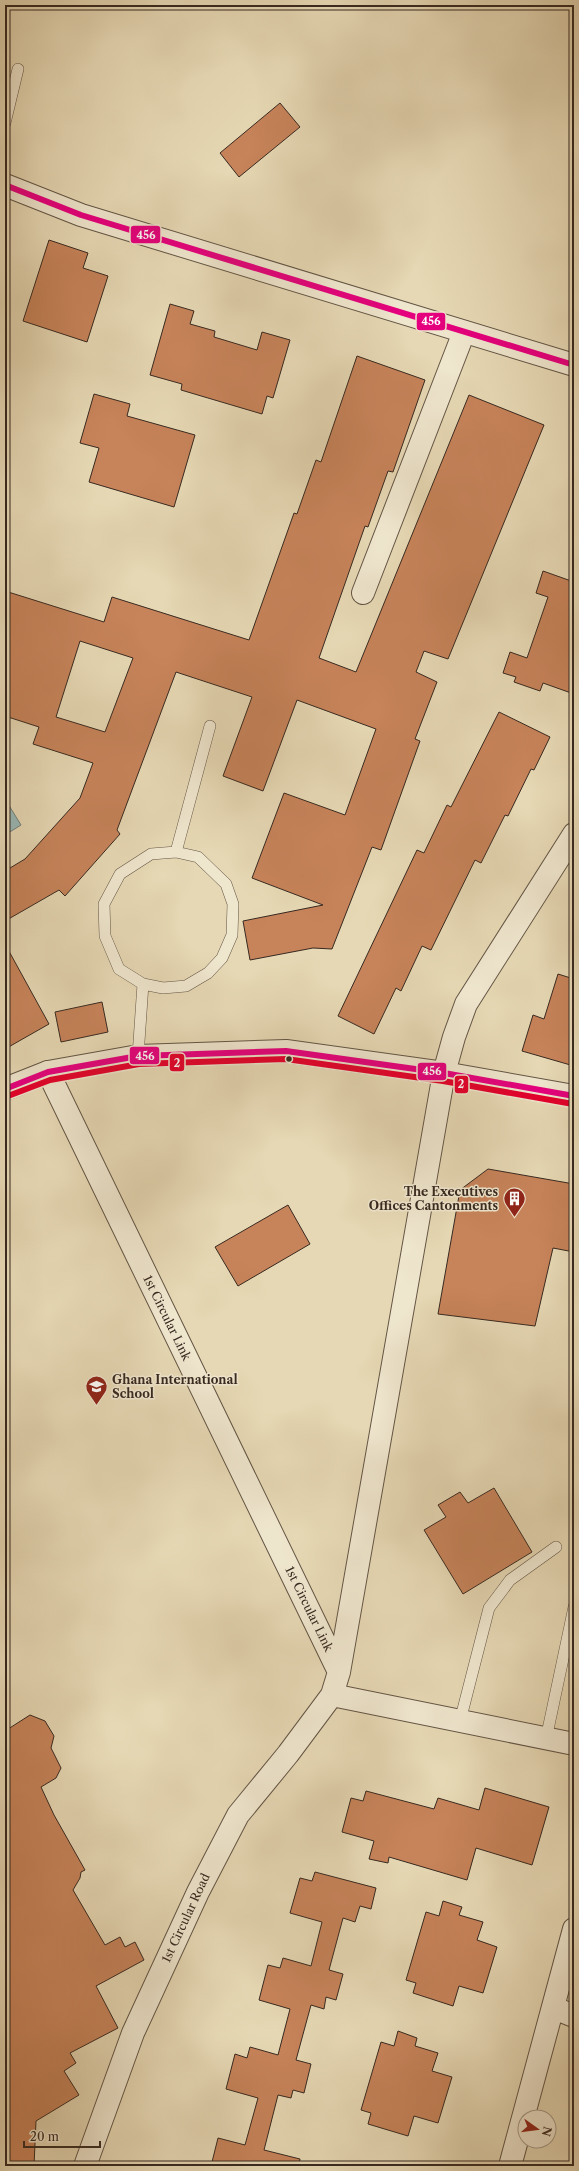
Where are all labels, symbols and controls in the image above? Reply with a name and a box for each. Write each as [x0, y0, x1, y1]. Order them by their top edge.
line badge: 456 [130, 225, 161, 244]
text: 456 [136, 228, 156, 242]
line badge: 456 [416, 312, 446, 331]
text: 456 [421, 314, 441, 328]
line badge: 456 [129, 1046, 160, 1065]
text: 456 [135, 1049, 155, 1063]
line badge: 2 [169, 1053, 185, 1072]
unlabelled marker [284, 1054, 294, 1064]
text: 2 [174, 1056, 181, 1070]
line badge: 456 [417, 1062, 447, 1081]
text: 456 [422, 1064, 442, 1078]
line badge: 2 [454, 1075, 469, 1094]
text: 2 [458, 1077, 465, 1091]
place label: The Executives Offices Cantonments [369, 1184, 498, 1213]
building icon: The Executives Offices Cantonments [501, 1186, 527, 1219]
street label: 1st Circular Link [140, 1273, 195, 1364]
place label: Ghana International School [112, 1372, 238, 1401]
school or university icon: Ghana International School [83, 1374, 109, 1407]
street label: 1st Circular Link [282, 1564, 337, 1655]
street label: 1st Circular Road [158, 1870, 213, 1965]
north arrow [517, 2109, 557, 2149]
scale bar [24, 2123, 100, 2149]
text: N [539, 2125, 555, 2138]
text: 20 m [30, 2129, 59, 2144]

